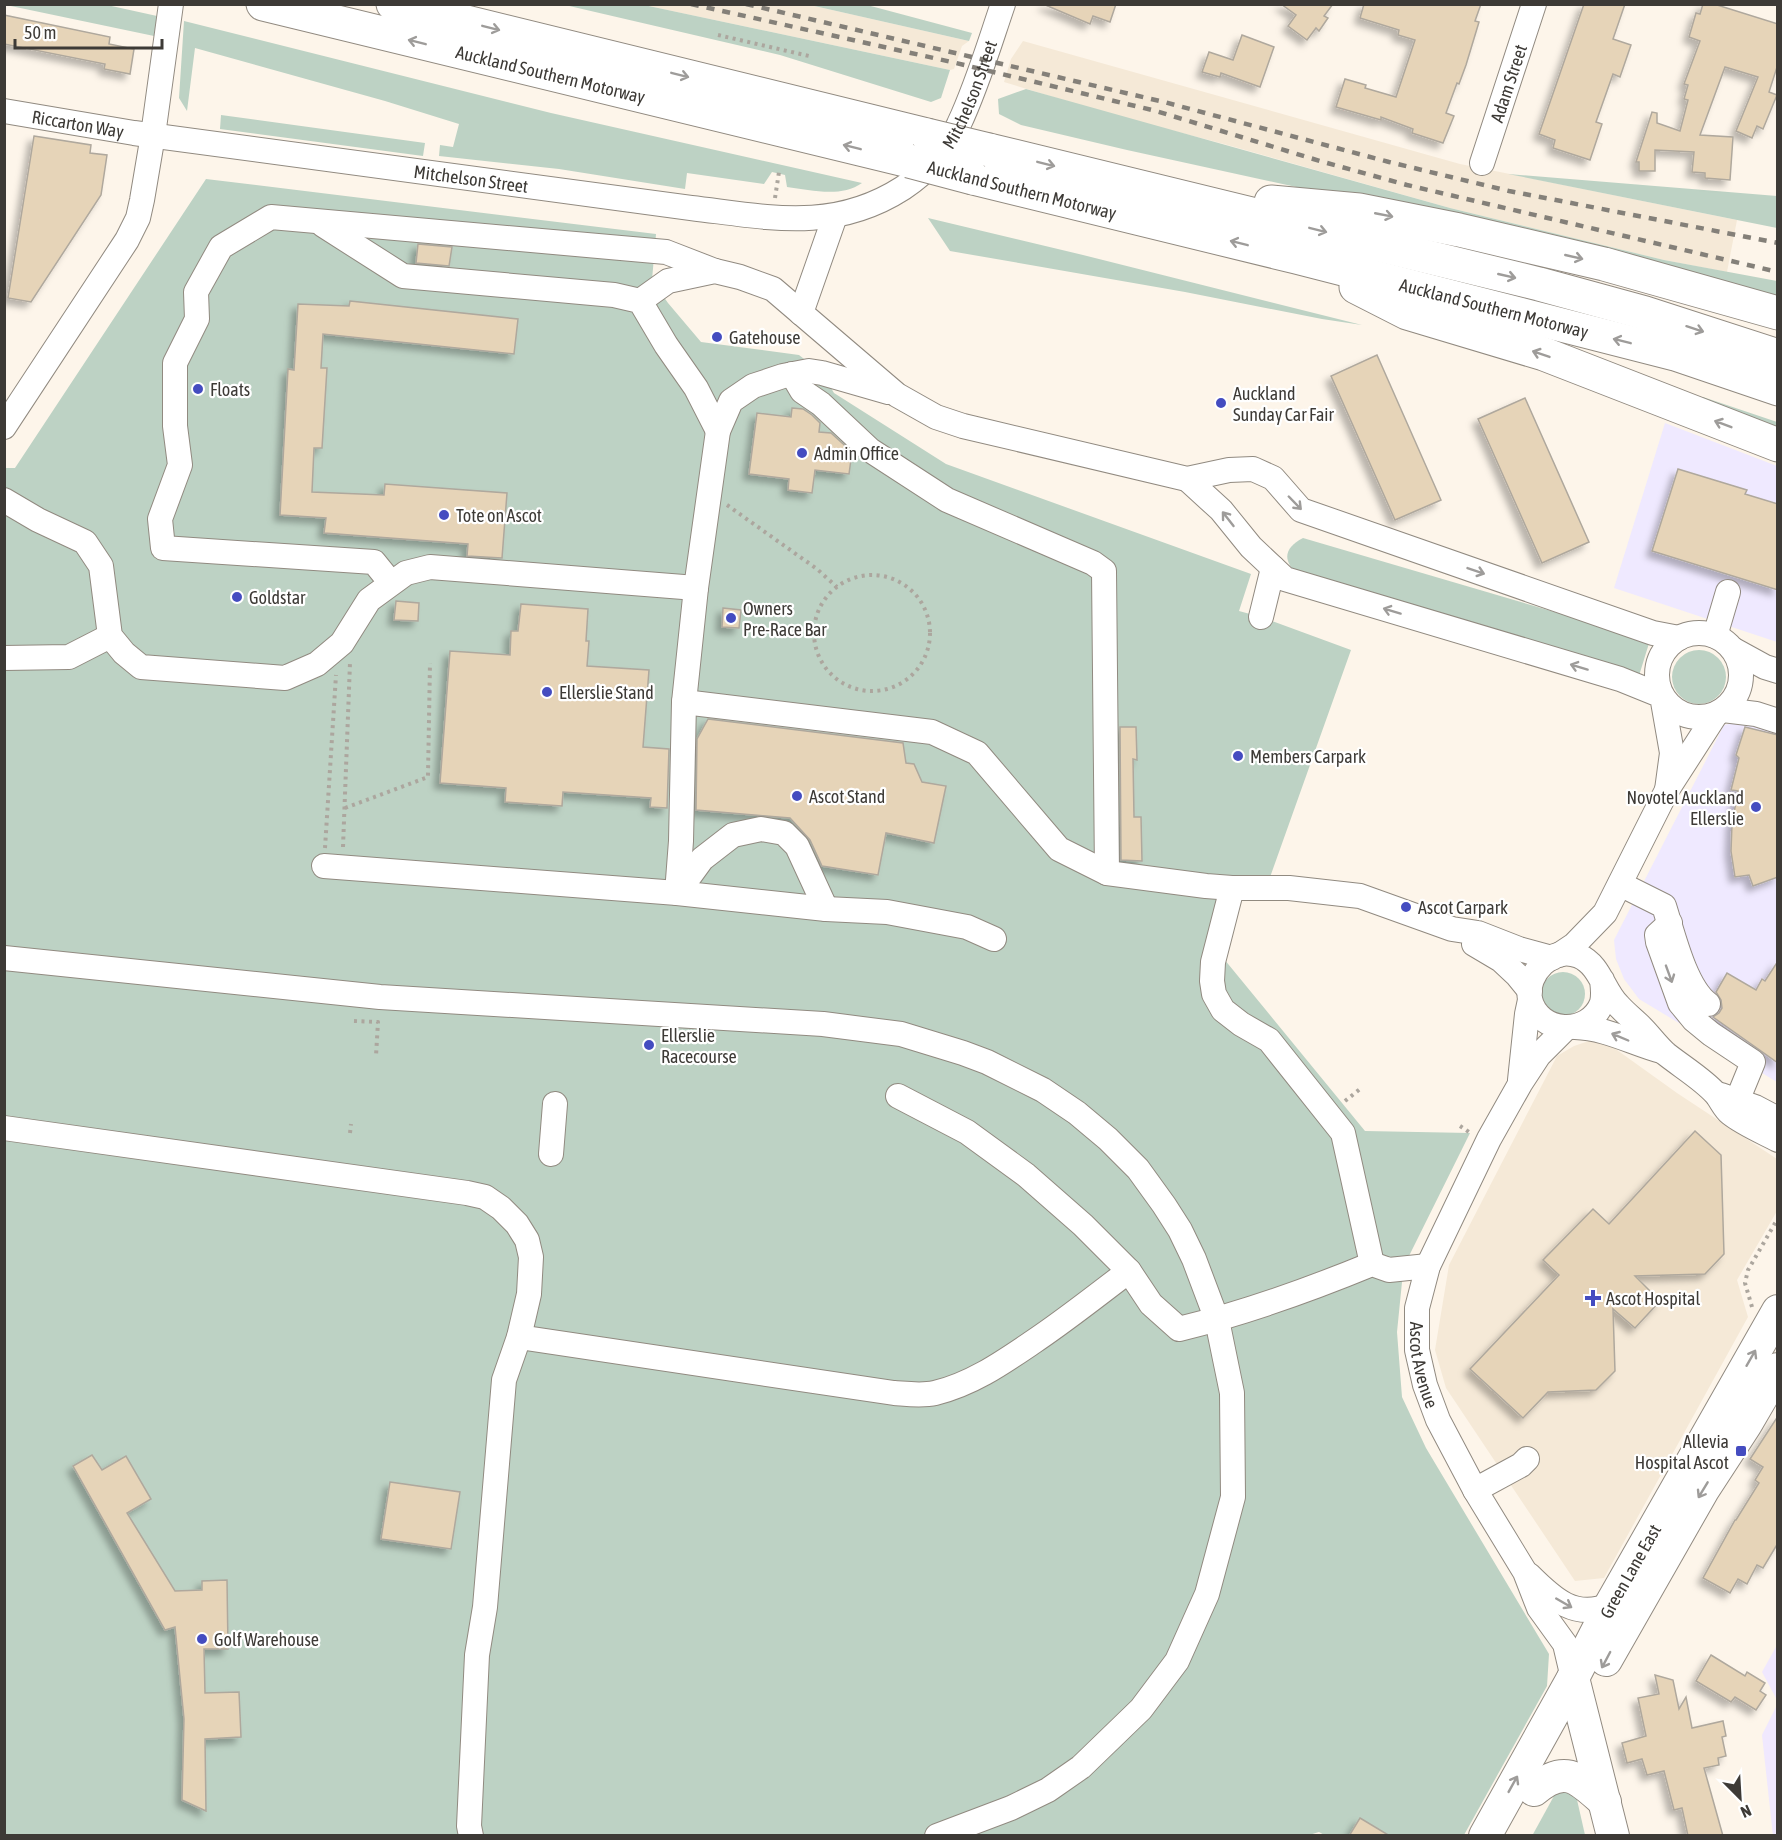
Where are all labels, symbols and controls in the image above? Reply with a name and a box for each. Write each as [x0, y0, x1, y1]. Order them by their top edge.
scale bar [15, 12, 162, 50]
text: 50 m [24, 22, 56, 43]
one-way arrow [481, 23, 500, 35]
one-way arrow [408, 35, 427, 47]
street label: Mitchelson Street [937, 38, 1001, 152]
street label: Auckland Southern Motorway [454, 41, 647, 107]
street label: Adam Street [1486, 42, 1531, 125]
one-way arrow [671, 69, 690, 81]
street label: Riccarton Way [30, 105, 126, 142]
one-way arrow [843, 141, 862, 153]
street label: Auckland Southern Motorway [925, 156, 1119, 224]
one-way arrow [1036, 158, 1055, 170]
street label: Mitchelson Street [413, 160, 530, 196]
one-way arrow [1374, 210, 1393, 221]
one-way arrow [1308, 225, 1327, 237]
one-way arrow [1230, 237, 1249, 249]
one-way arrow [1564, 252, 1584, 263]
one-way arrow [1497, 271, 1516, 283]
street label: Auckland Southern Motorway [1397, 273, 1591, 342]
one-way arrow [1685, 324, 1704, 335]
place label: Gatehouse [729, 327, 801, 348]
marker: Gatehouse [710, 330, 724, 344]
one-way arrow [1612, 334, 1631, 346]
one-way arrow [1532, 347, 1551, 358]
place label: Floats [210, 379, 250, 400]
marker: Floats [191, 382, 205, 396]
place label: Auckland Sunday Car Fair [1233, 383, 1334, 425]
marker: Auckland Sunday Car Fair [1214, 396, 1228, 410]
one-way arrow [1714, 418, 1733, 429]
place label: Admin Office [814, 443, 899, 464]
marker: Admin Office [795, 446, 809, 460]
one-way arrow [1287, 495, 1302, 510]
place label: Tote on Ascot [456, 505, 542, 526]
marker: Tote on Ascot [437, 508, 451, 522]
one-way arrow [1222, 511, 1235, 527]
one-way arrow [1466, 566, 1485, 577]
place label: Goldstar [249, 587, 306, 608]
marker: Goldstar [230, 590, 244, 604]
place label: Owners Pre-Race Bar [743, 598, 827, 640]
one-way arrow [1383, 605, 1402, 616]
marker: Owners Pre-Race Bar [724, 611, 738, 625]
one-way arrow [1570, 661, 1589, 672]
place label: Ellerslie Stand [559, 682, 654, 703]
marker: Ellerslie Stand [540, 685, 554, 699]
place label: Members Carpark [1250, 746, 1366, 767]
marker: Members Carpark [1231, 749, 1245, 763]
place label: Ascot Stand [809, 786, 885, 807]
place label: Novotel Auckland Ellerslie [1626, 787, 1744, 829]
marker: Ascot Stand [790, 789, 804, 803]
marker: Novotel Auckland Ellerslie [1749, 800, 1763, 814]
place label: Ascot Carpark [1418, 897, 1508, 918]
marker: Ascot Carpark [1399, 900, 1413, 914]
one-way arrow [1665, 964, 1676, 983]
place label: Ellerslie Racecourse [661, 1025, 737, 1067]
one-way arrow [1611, 1031, 1630, 1042]
marker: Ellerslie Racecourse [642, 1038, 656, 1052]
place label: Ascot Hospital [1606, 1288, 1700, 1309]
marker: Ascot Hospital [1584, 1289, 1602, 1307]
street label: Ascot Avenue [1407, 1322, 1443, 1411]
one-way arrow [1745, 1350, 1757, 1367]
place label: Allevia Hospital Ascot [1635, 1431, 1729, 1473]
marker: Allevia Hospital Ascot [1734, 1444, 1748, 1458]
one-way arrow [1696, 1481, 1708, 1498]
street label: Green Lane East [1595, 1520, 1665, 1622]
one-way arrow [1555, 1597, 1572, 1609]
place label: Golf Warehouse [214, 1629, 319, 1650]
marker: Golf Warehouse [195, 1632, 209, 1646]
one-way arrow [1600, 1650, 1611, 1668]
north arrow [1710, 1768, 1770, 1828]
one-way arrow [1508, 1776, 1520, 1793]
text: N [1738, 1802, 1754, 1822]

